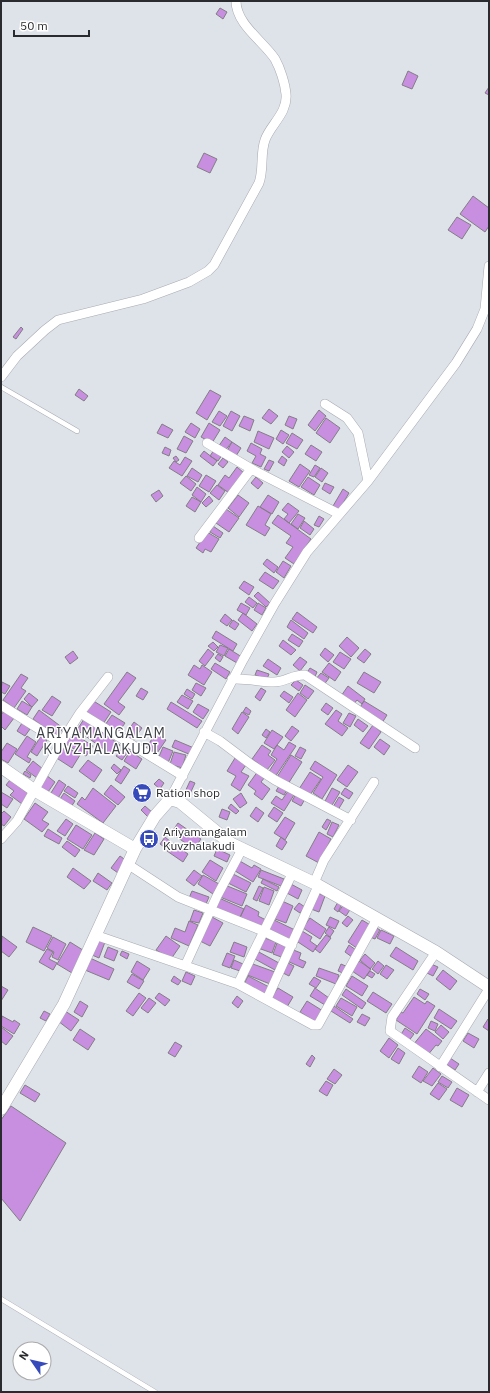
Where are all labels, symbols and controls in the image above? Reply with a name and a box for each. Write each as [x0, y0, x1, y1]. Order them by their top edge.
scale bar [14, 12, 89, 38]
text: 50 m [20, 18, 48, 33]
district label: ARIYAMANGALAM KUVZHALAKUDI [36, 724, 166, 758]
supermarket icon: Ration shop [131, 782, 153, 804]
place label: Ration shop [156, 785, 220, 800]
place label: Ariyamangalam Kuvzhalakudi [163, 824, 247, 853]
bus stop icon: Ariyamangalam Kuvzhalakudi [138, 828, 160, 850]
north arrow [12, 1341, 52, 1381]
text: N [16, 1348, 32, 1363]

